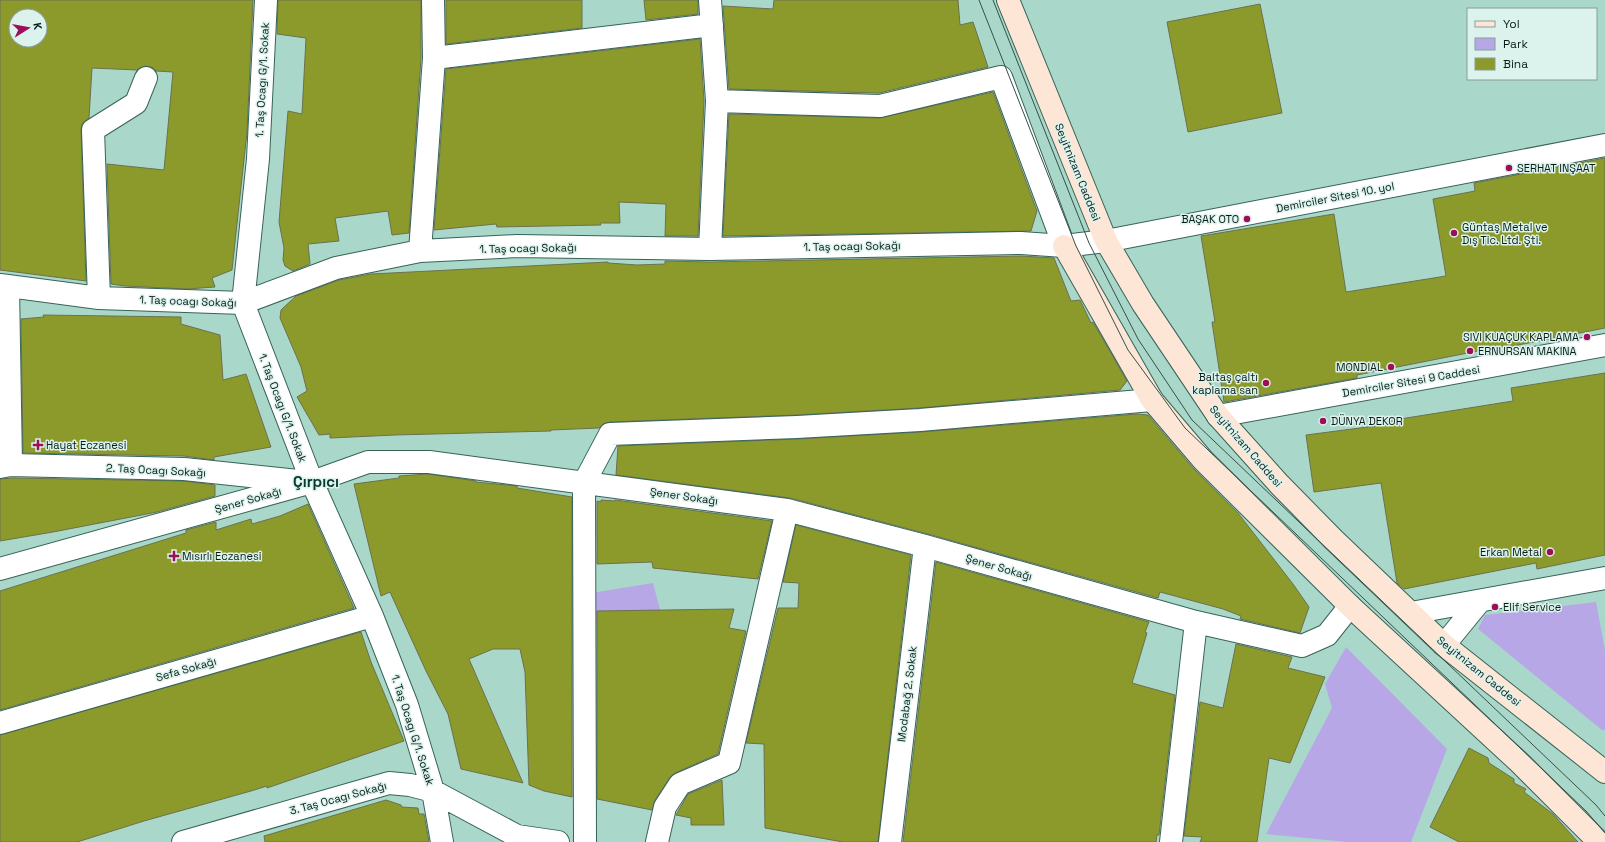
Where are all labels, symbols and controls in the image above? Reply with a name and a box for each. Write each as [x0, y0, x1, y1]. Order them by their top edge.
north arrow [8, 8, 48, 48]
legend [1467, 8, 1597, 80]
text: Yol [1503, 16, 1520, 32]
text: K [30, 21, 45, 31]
street label: 1. Taş Ocagı G/1. Sokak [252, 22, 272, 138]
text: Park [1503, 36, 1528, 52]
text: Bina [1503, 56, 1528, 72]
street label: Seyitnizam Caddesi [1052, 121, 1104, 223]
place label: SERHAT INŞAAT [1517, 161, 1596, 175]
marker: SERHAT INŞAAT [1504, 163, 1514, 173]
street label: Demirciler Sitesi 10. yol [1275, 179, 1395, 215]
place label: BAŞAK OTO [1181, 212, 1239, 226]
marker: BAŞAK OTO [1242, 214, 1252, 224]
place label: Güntaş Metal ve Dış Tic. Ltd. Şti. [1462, 220, 1547, 247]
marker: Güntaş Metal ve Dış Tic. Ltd. Şti. [1449, 228, 1459, 238]
street label: 1. Taş ocagı Sokağı [803, 238, 901, 254]
street label: 1. Taş ocagı Sokağı [479, 240, 577, 256]
street label: 1. Taş ocagı Sokağı [139, 292, 237, 310]
place label: SIVI KUAÇUK KAPLAMA [1463, 330, 1579, 344]
marker: SIVI KUAÇUK KAPLAMA [1582, 332, 1592, 342]
place label: ERNURSAN MAKINA [1478, 344, 1577, 358]
marker: ERNURSAN MAKINA [1465, 346, 1475, 356]
street label: 1. Taş Ocagı G/1. Sokak [256, 352, 310, 464]
place label: MONDIAL [1336, 360, 1383, 374]
street label: Demirciler Sitesi 9 Caddesi [1341, 362, 1481, 400]
marker: MONDIAL [1386, 362, 1396, 372]
place label: Baltaş çaltı kaplama san [1192, 370, 1258, 397]
marker: Baltaş çaltı kaplama san [1261, 378, 1271, 388]
street label: Seyitnizam Caddesi [1207, 402, 1286, 490]
place label: DÜNYA DEKOR [1331, 413, 1403, 428]
marker: DÜNYA DEKOR [1318, 416, 1328, 426]
place label: Hayat Eczanesi [46, 438, 127, 452]
marker: Hayat Eczanesi [33, 440, 43, 450]
street label: 2. Taş Ocagı Sokağı [106, 460, 206, 480]
district label: Çırpıcı [293, 472, 339, 491]
street label: Şener Sokağı [213, 484, 283, 516]
street label: Şener Sokağı [649, 484, 719, 508]
place label: Erkan Metal [1480, 545, 1542, 559]
marker: Erkan Metal [1545, 547, 1555, 557]
place label: Mısırlı Eczanesi [182, 549, 262, 563]
marker: Mısırlı Eczanesi [169, 551, 179, 561]
street label: Şener Sokağı [964, 551, 1034, 583]
place label: Elif Service [1503, 600, 1561, 614]
marker: Elif Service [1490, 602, 1500, 612]
street label: Seyitnizam Caddesi [1434, 633, 1524, 709]
street label: Modabağ 2. Sokak [894, 645, 920, 743]
street label: Sefa Sokağı [154, 654, 218, 684]
street label: 1. Taş Ocagı G/1. Sokak [389, 673, 438, 787]
street label: 3. Taş Ocagı Sokağı [288, 778, 388, 818]

